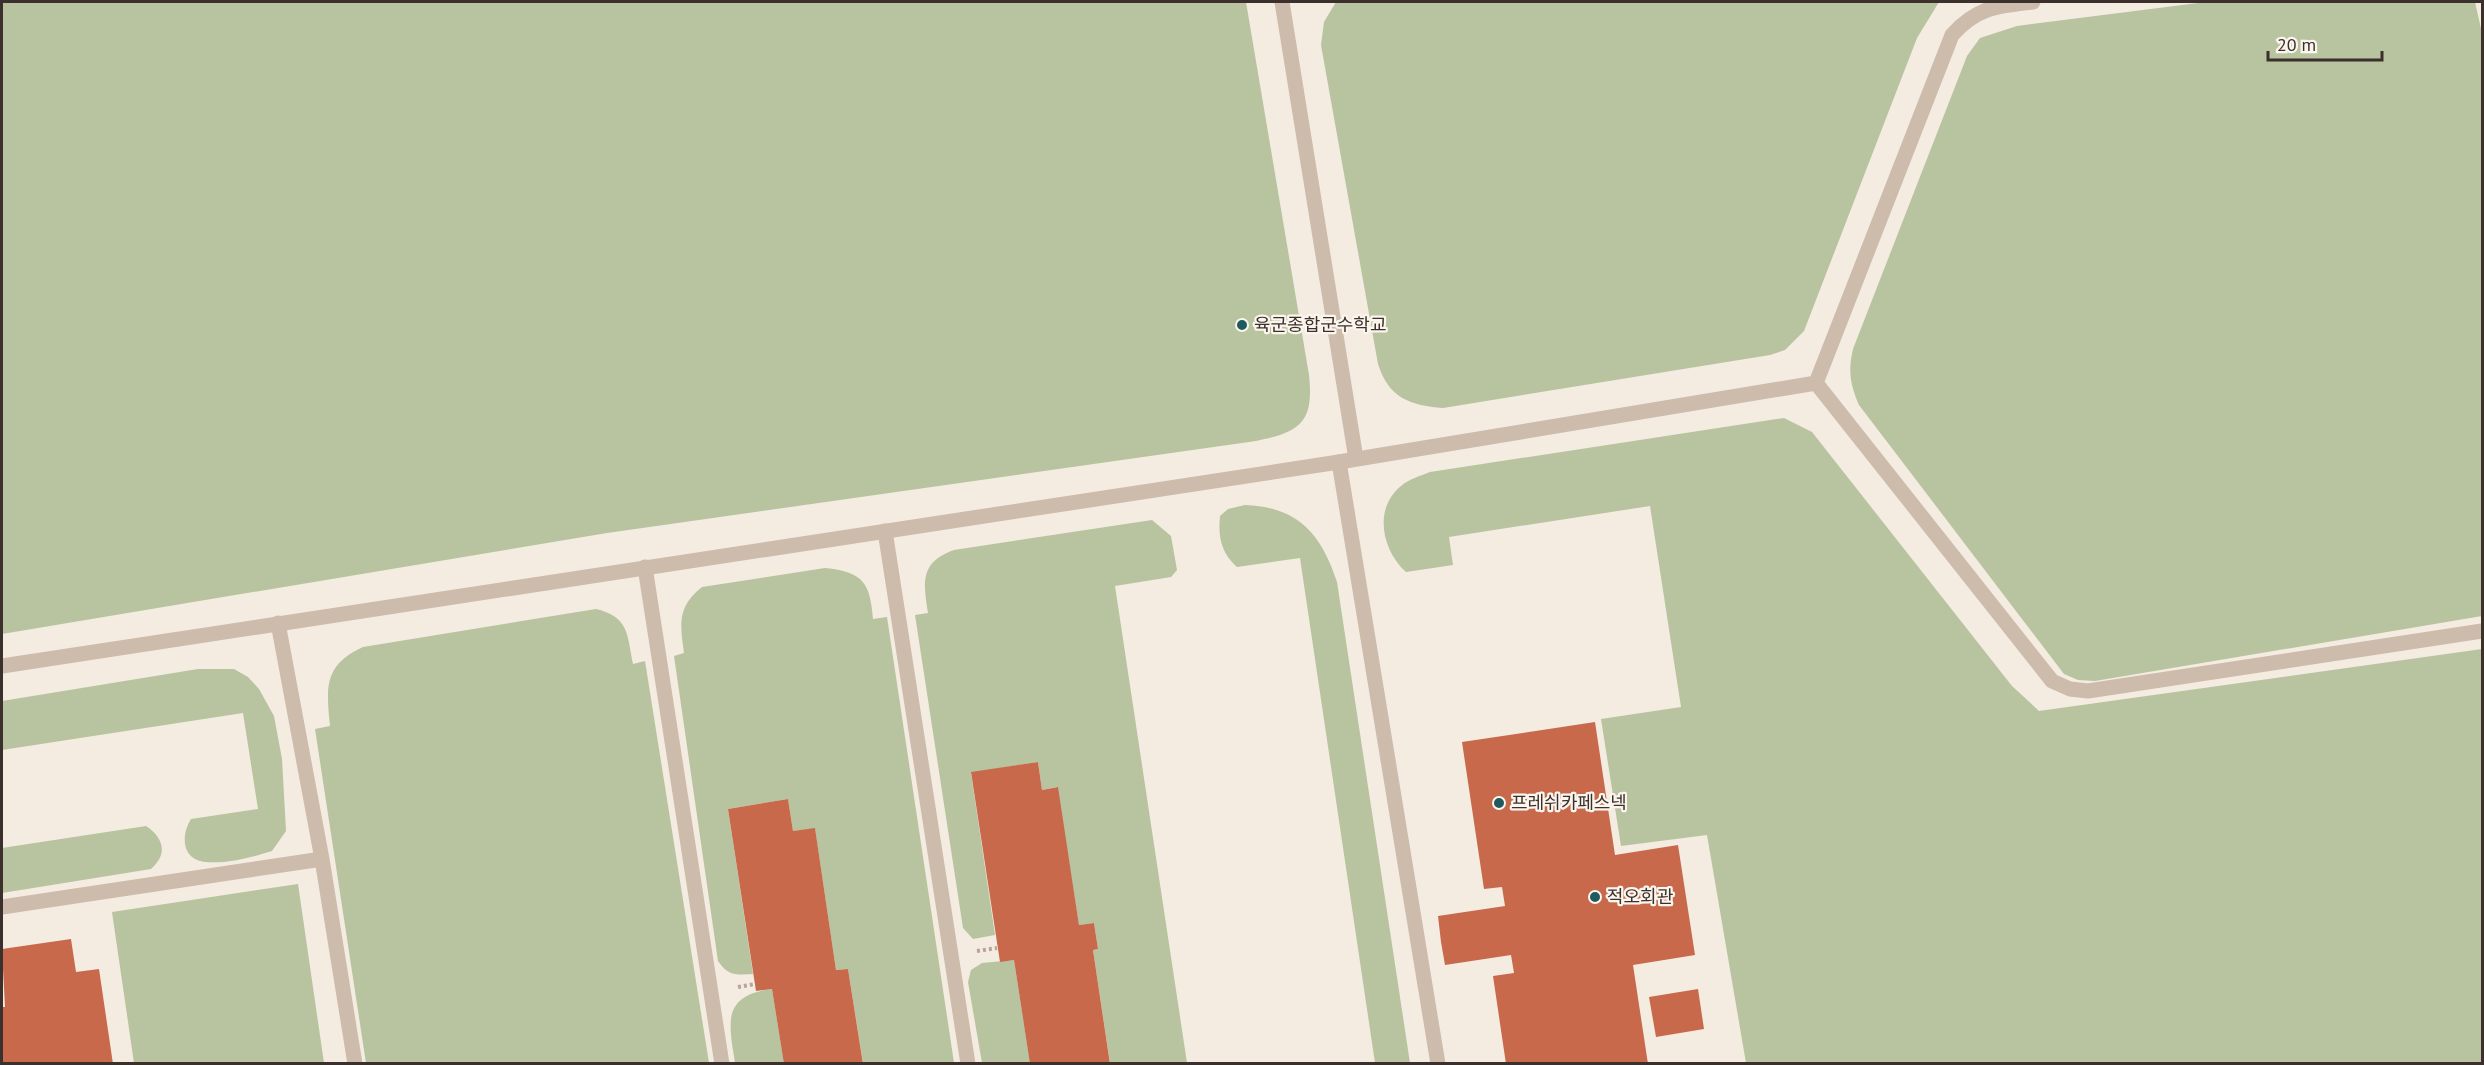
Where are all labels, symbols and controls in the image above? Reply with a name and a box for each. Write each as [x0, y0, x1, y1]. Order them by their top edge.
scale bar [2268, 24, 2382, 62]
text: 20 m [2277, 33, 2316, 56]
place label: 육군종합군수학교 [1254, 313, 1386, 336]
marker: 육군종합군수학교 [1235, 318, 1249, 332]
place label: 프레쉬카페스넥 [1511, 791, 1627, 814]
marker: 프레쉬카페스넥 [1492, 796, 1506, 810]
place label: 적오회관 [1607, 885, 1674, 908]
marker: 적오회관 [1588, 890, 1602, 904]

